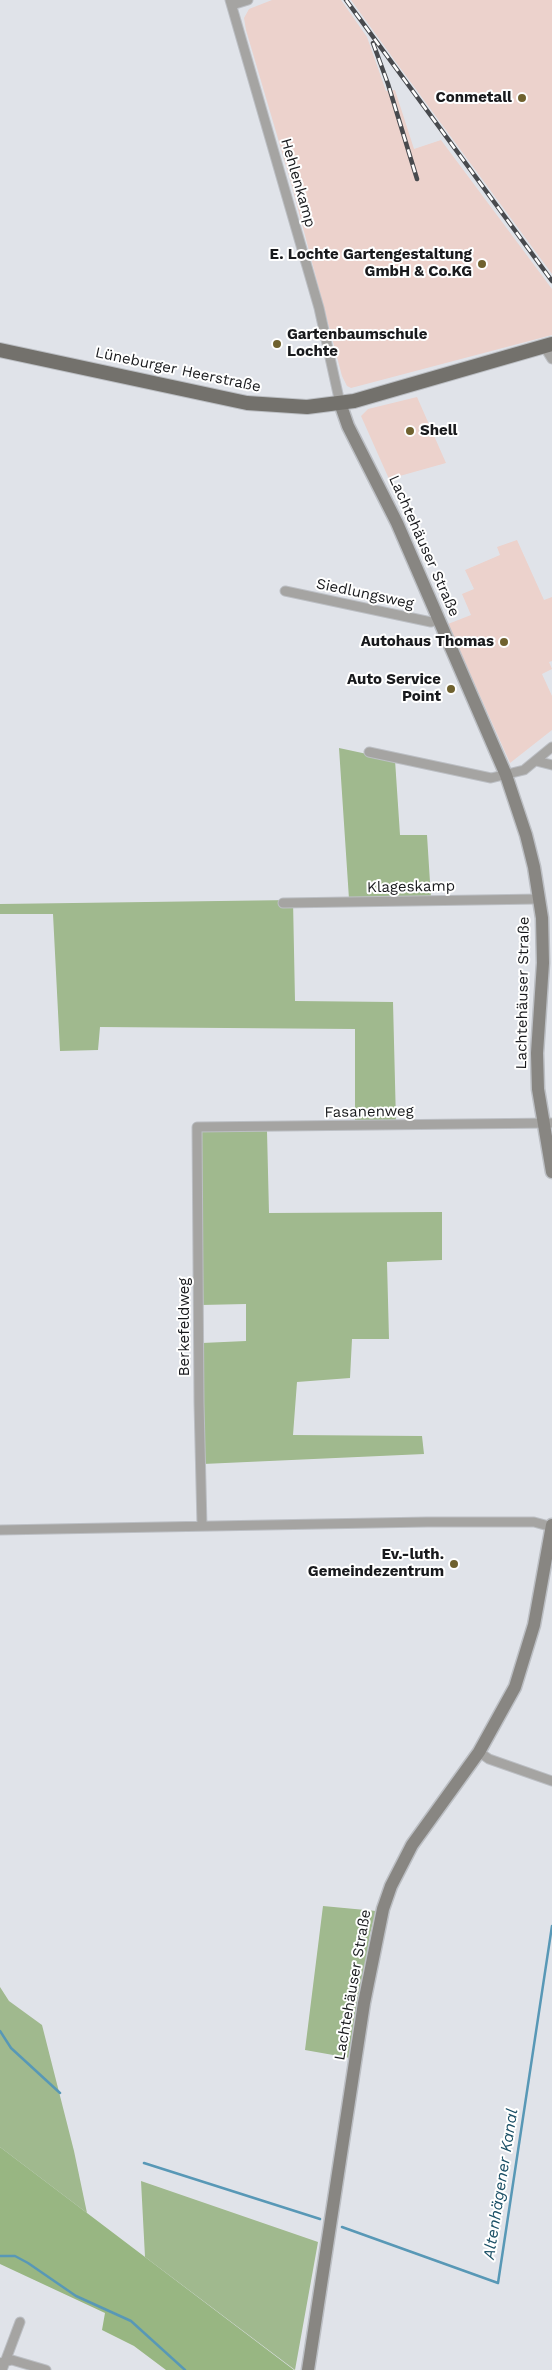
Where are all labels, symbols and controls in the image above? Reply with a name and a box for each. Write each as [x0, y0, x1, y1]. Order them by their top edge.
place label: Conmetall [436, 89, 512, 107]
marker: Conmetall [516, 92, 528, 104]
street label: Hehlenkamp [277, 136, 319, 230]
place label: E. Lochte Gartengestaltung GmbH & Co.KG [270, 246, 472, 281]
marker: E. Lochte Gartengestaltung GmbH & Co.KG [476, 258, 488, 270]
place label: Gartenbaumschule Lochte [287, 326, 427, 361]
marker: Gartenbaumschule Lochte [271, 338, 283, 350]
street label: Lüneburger Heerstraße [94, 344, 262, 396]
place label: Shell [420, 422, 457, 440]
marker: Shell [404, 425, 416, 437]
street label: Lachtehäuser Straße [385, 472, 463, 620]
street label: Siedlungsweg [315, 575, 415, 613]
place label: Autohaus Thomas [361, 633, 494, 651]
marker: Autohaus Thomas [498, 636, 510, 648]
place label: Auto Service Point [347, 671, 441, 706]
marker: Auto Service Point [445, 683, 457, 695]
street label: Klageskamp [367, 877, 455, 897]
street label: Lachtehäuser Straße [513, 916, 533, 1070]
street label: Fasanenweg [324, 1102, 414, 1122]
street label: Berkefeldweg [176, 1278, 194, 1376]
place label: Ev.-luth. Gemeindezentrum [308, 1546, 444, 1581]
marker: Ev.-luth. Gemeindezentrum [448, 1558, 460, 1570]
street label: Lachtehäuser Straße [331, 1908, 375, 2062]
water label: Altenhägener Kanal [480, 2107, 522, 2261]

